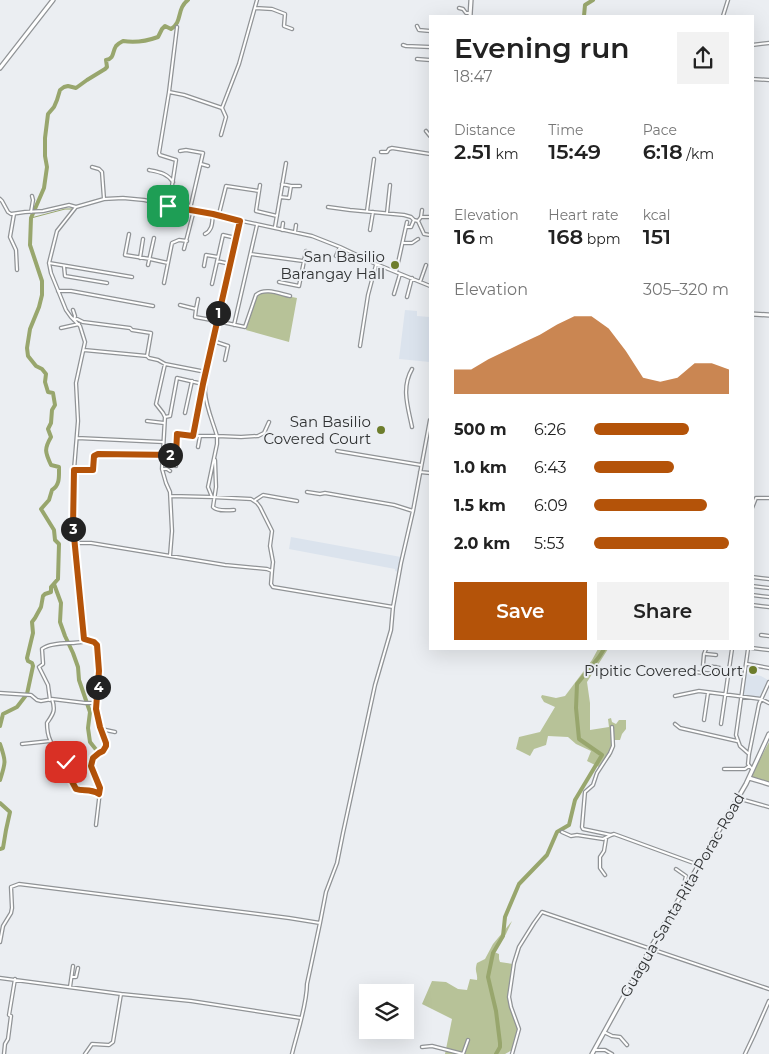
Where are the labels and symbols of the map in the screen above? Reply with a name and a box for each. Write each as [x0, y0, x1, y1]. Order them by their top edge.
pin [147, 185, 189, 227]
place label: San Basilio Barangay Hall [280, 247, 385, 283]
marker: San Basilio Barangay Hall [389, 259, 401, 271]
pin: 1 [206, 300, 230, 326]
place label: San Basilio Covered Court [263, 412, 371, 448]
marker: San Basilio Covered Court [375, 424, 387, 436]
pin: 2 [158, 442, 182, 468]
pin: 3 [60, 516, 86, 542]
place label: Pipitic Covered Court [584, 661, 743, 680]
marker: Pipitic Covered Court [747, 664, 759, 676]
pin: 4 [86, 674, 110, 700]
pin [45, 741, 87, 783]
street label: Guagua-Santa Rita-Porac Road [616, 789, 748, 1001]

